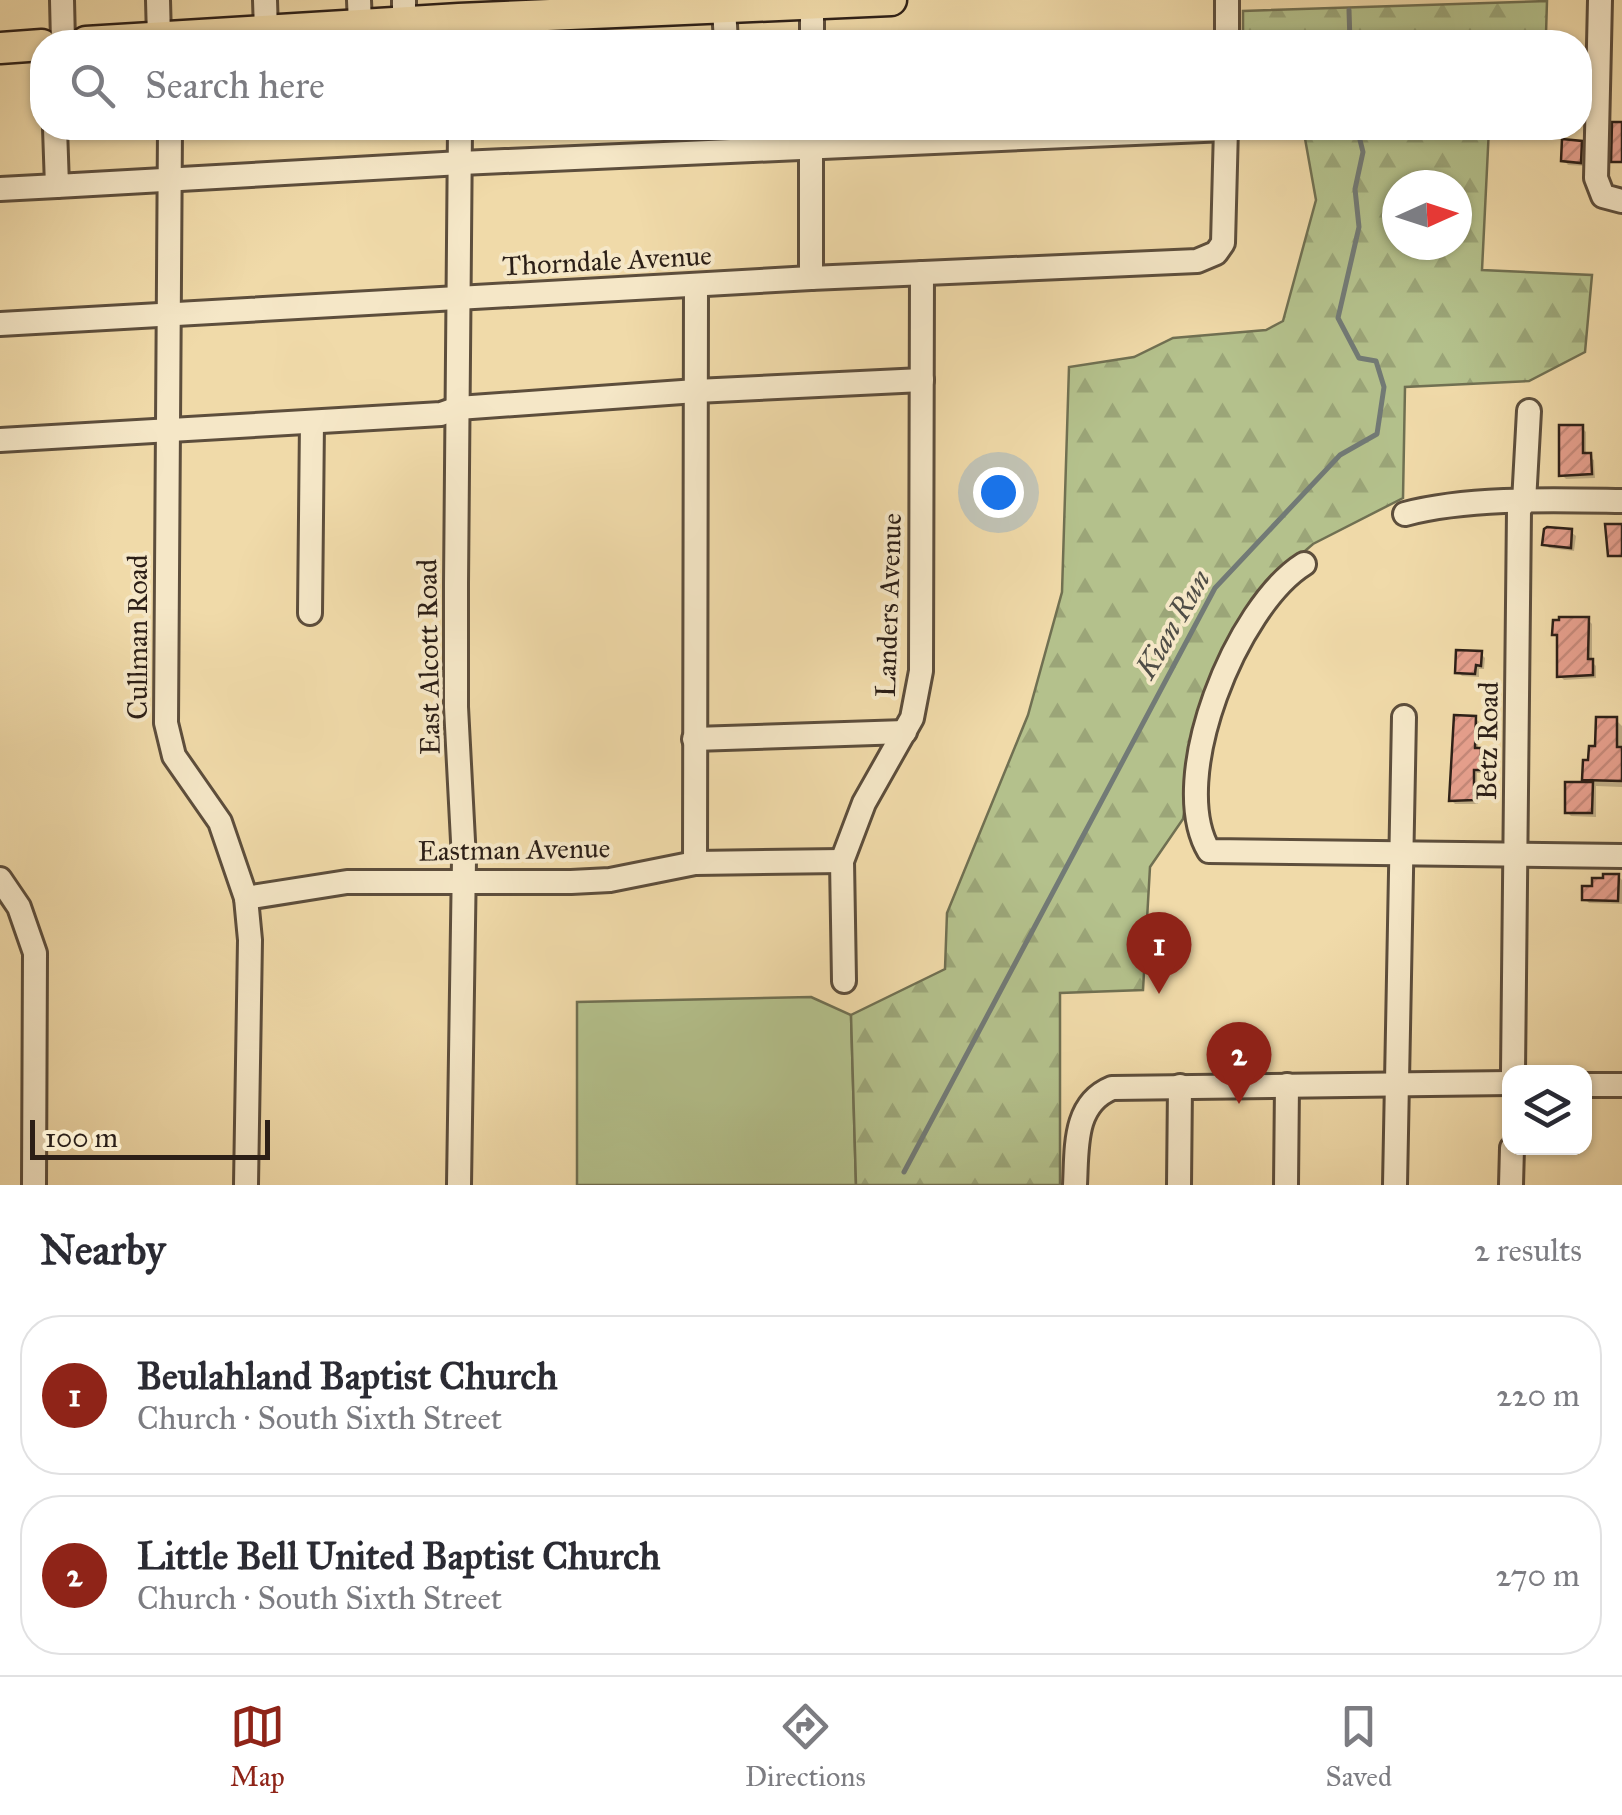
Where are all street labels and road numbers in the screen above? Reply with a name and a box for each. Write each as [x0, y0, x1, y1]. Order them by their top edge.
street label: Thorndale Avenue [501, 238, 713, 283]
street label: Landers Avenue [868, 512, 909, 698]
street label: Cullman Road [120, 554, 155, 720]
street label: East Alcott Road [409, 559, 448, 755]
street label: Betz Road [1469, 681, 1506, 801]
street label: Eastman Avenue [417, 830, 611, 869]

